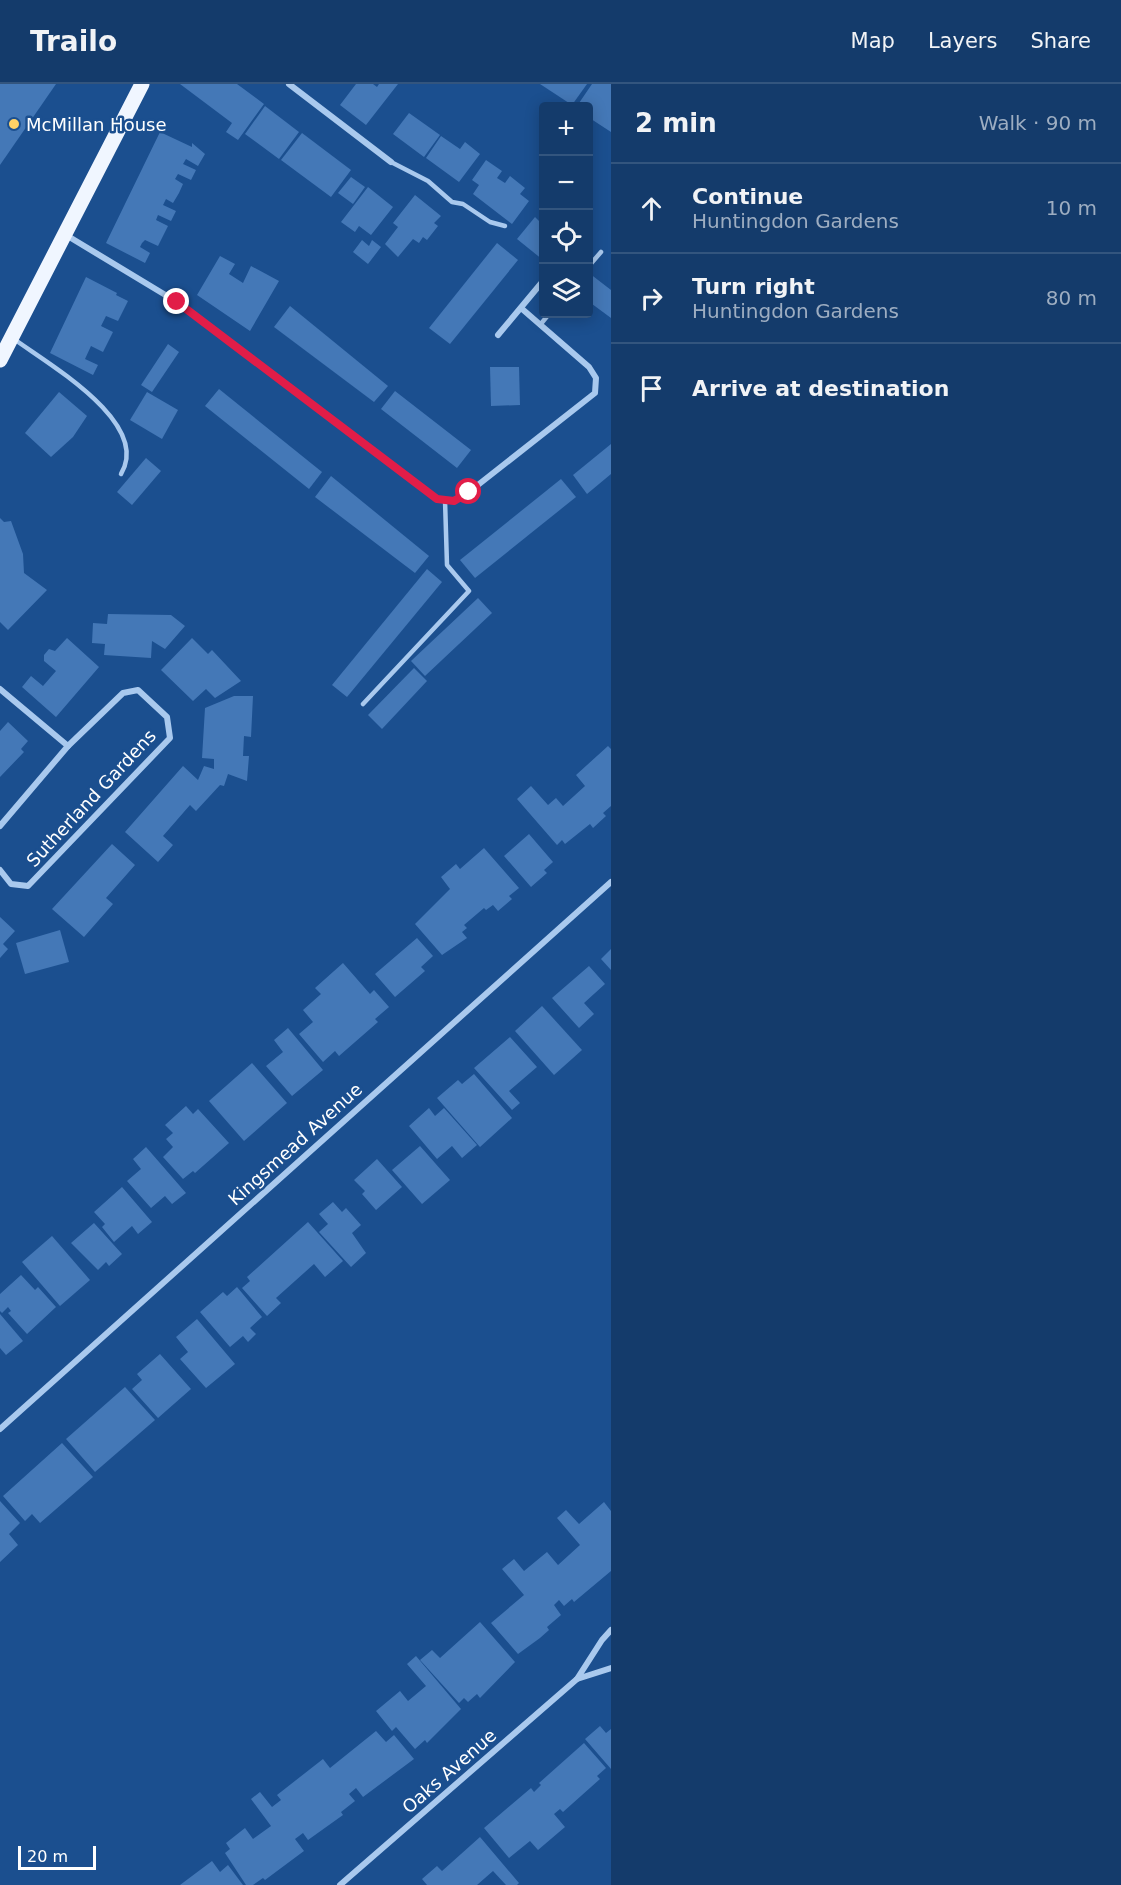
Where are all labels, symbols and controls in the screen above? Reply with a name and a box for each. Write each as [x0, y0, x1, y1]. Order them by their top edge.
text: Trailo [30, 25, 117, 58]
text: Map [851, 29, 895, 53]
text: Layers [928, 29, 997, 53]
text: Share [1030, 29, 1091, 53]
map controls [539, 102, 593, 318]
button: + [539, 102, 593, 156]
text: 2 min [635, 108, 717, 138]
text: Walk · 90 m [979, 111, 1097, 135]
place label: McMillan House [26, 114, 167, 135]
marker: McMillan House [7, 117, 21, 131]
button: − [539, 156, 593, 210]
text: Continue [692, 184, 803, 209]
icon: ahead [635, 192, 668, 225]
text: 10 m [1046, 196, 1097, 220]
text: Huntingdon Gardens [692, 209, 899, 233]
button: locate [539, 210, 593, 264]
button: layers [539, 264, 593, 318]
text: Turn right [692, 274, 815, 299]
icon: right [635, 282, 668, 315]
text: 80 m [1046, 286, 1097, 310]
route end [163, 288, 189, 314]
text: Huntingdon Gardens [692, 299, 899, 323]
icon: arrive [635, 372, 668, 405]
text: Arrive at destination [692, 376, 949, 401]
route start [455, 478, 481, 504]
street label: Sutherland Gardens [22, 725, 160, 871]
street label: Kingsmead Avenue [224, 1078, 366, 1210]
street label: Oaks Avenue [398, 1724, 500, 1818]
scale bar [18, 1843, 96, 1870]
text: 20 m [27, 1847, 68, 1866]

